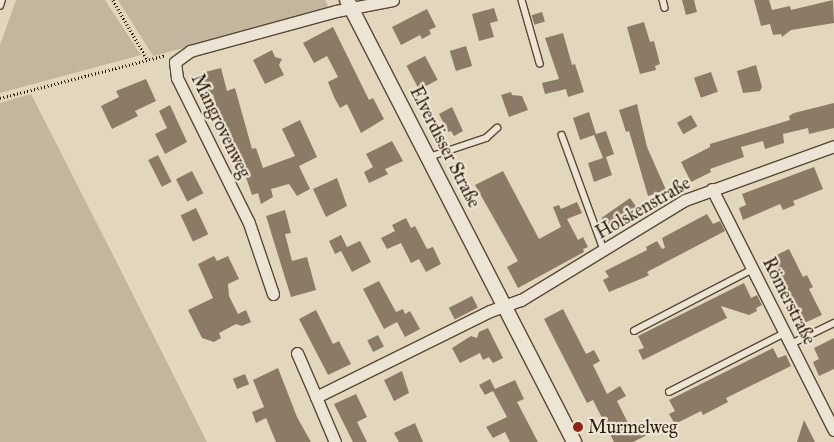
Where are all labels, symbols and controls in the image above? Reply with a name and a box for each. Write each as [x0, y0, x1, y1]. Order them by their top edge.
street label: Mangrovenweg [187, 70, 255, 182]
street label: Elverdisser Straße [405, 83, 485, 211]
street label: Holskenstraße [592, 172, 694, 244]
street label: Römerstraße [758, 254, 820, 348]
place label: Murmelweg [588, 416, 677, 438]
marker: Murmelweg [572, 421, 584, 433]

